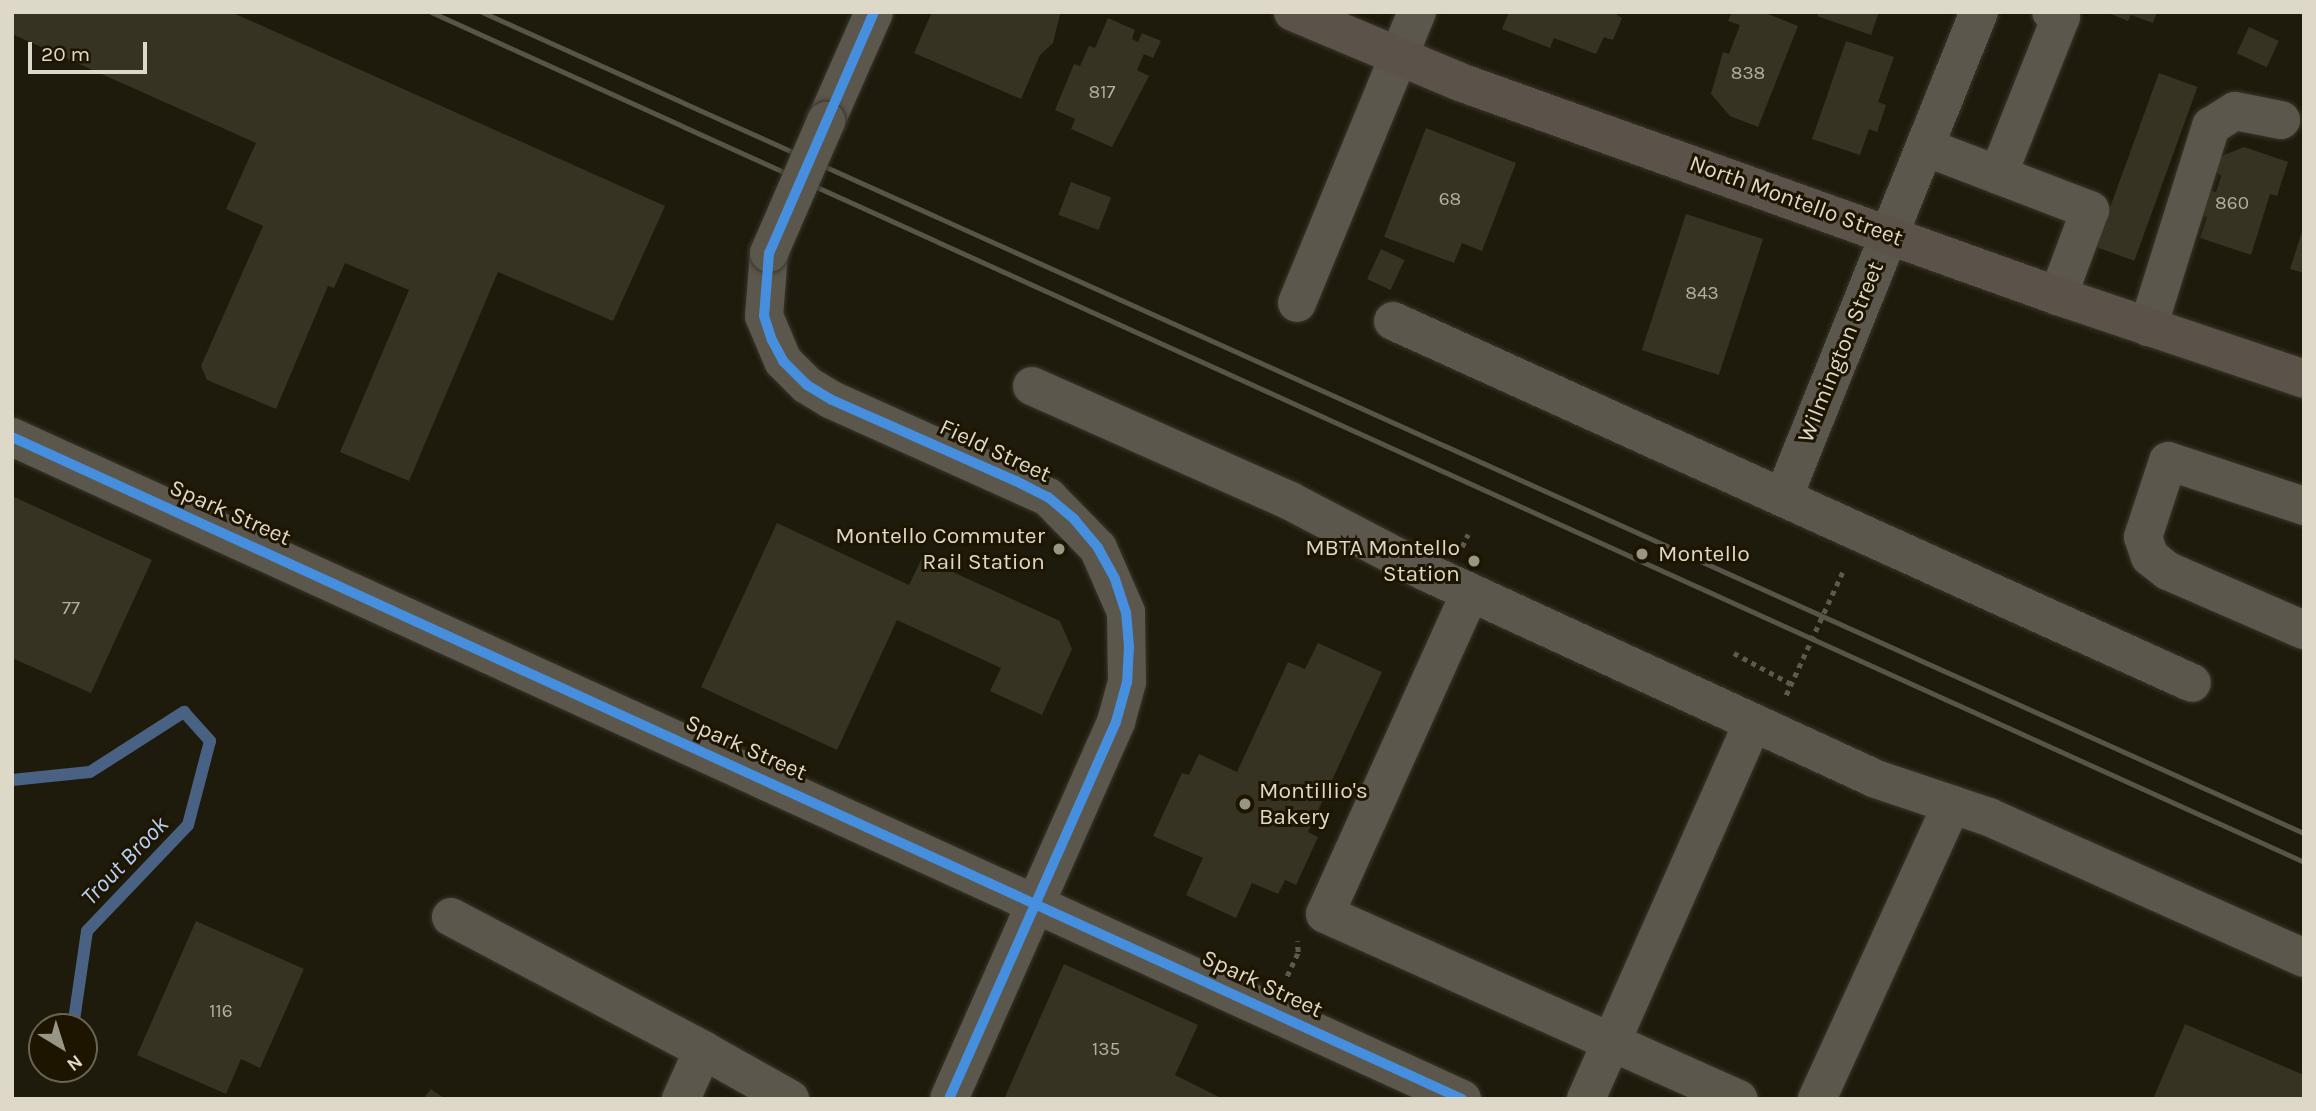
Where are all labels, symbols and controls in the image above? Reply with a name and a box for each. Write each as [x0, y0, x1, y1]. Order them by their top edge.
scale bar [32, 28, 150, 72]
text: 20 m [41, 42, 90, 66]
house number: 838 [1731, 63, 1765, 85]
house number: 817 [1089, 82, 1115, 104]
street label: North Montello Street [1686, 150, 1906, 252]
house number: 68 [1439, 189, 1461, 211]
house number: 860 [2215, 193, 2249, 215]
street label: Wilmington Street [1792, 257, 1890, 447]
house number: 843 [1685, 283, 1719, 305]
street label: Field Street [935, 413, 1055, 489]
street label: Spark Street [165, 474, 295, 552]
place label: Montello Commuter Rail Station [835, 522, 1045, 576]
place label: MBTA Montello Station [1305, 534, 1460, 588]
place label: Montello [1658, 540, 1750, 568]
marker: Montello Commuter Rail Station [1051, 541, 1067, 557]
marker: Montello [1632, 544, 1652, 564]
marker: MBTA Montello Station [1466, 553, 1482, 569]
house number: 77 [62, 598, 80, 620]
street label: Spark Street [681, 709, 811, 787]
place label: Montillio's Bakery [1259, 777, 1368, 831]
marker: Montillio's Bakery [1237, 796, 1253, 812]
water label: Trout Brook [75, 810, 175, 912]
street label: Spark Street [1197, 944, 1327, 1024]
house number: 116 [209, 1001, 233, 1023]
north arrow [28, 1013, 98, 1083]
house number: 135 [1092, 1039, 1120, 1061]
text: N [63, 1050, 87, 1076]

